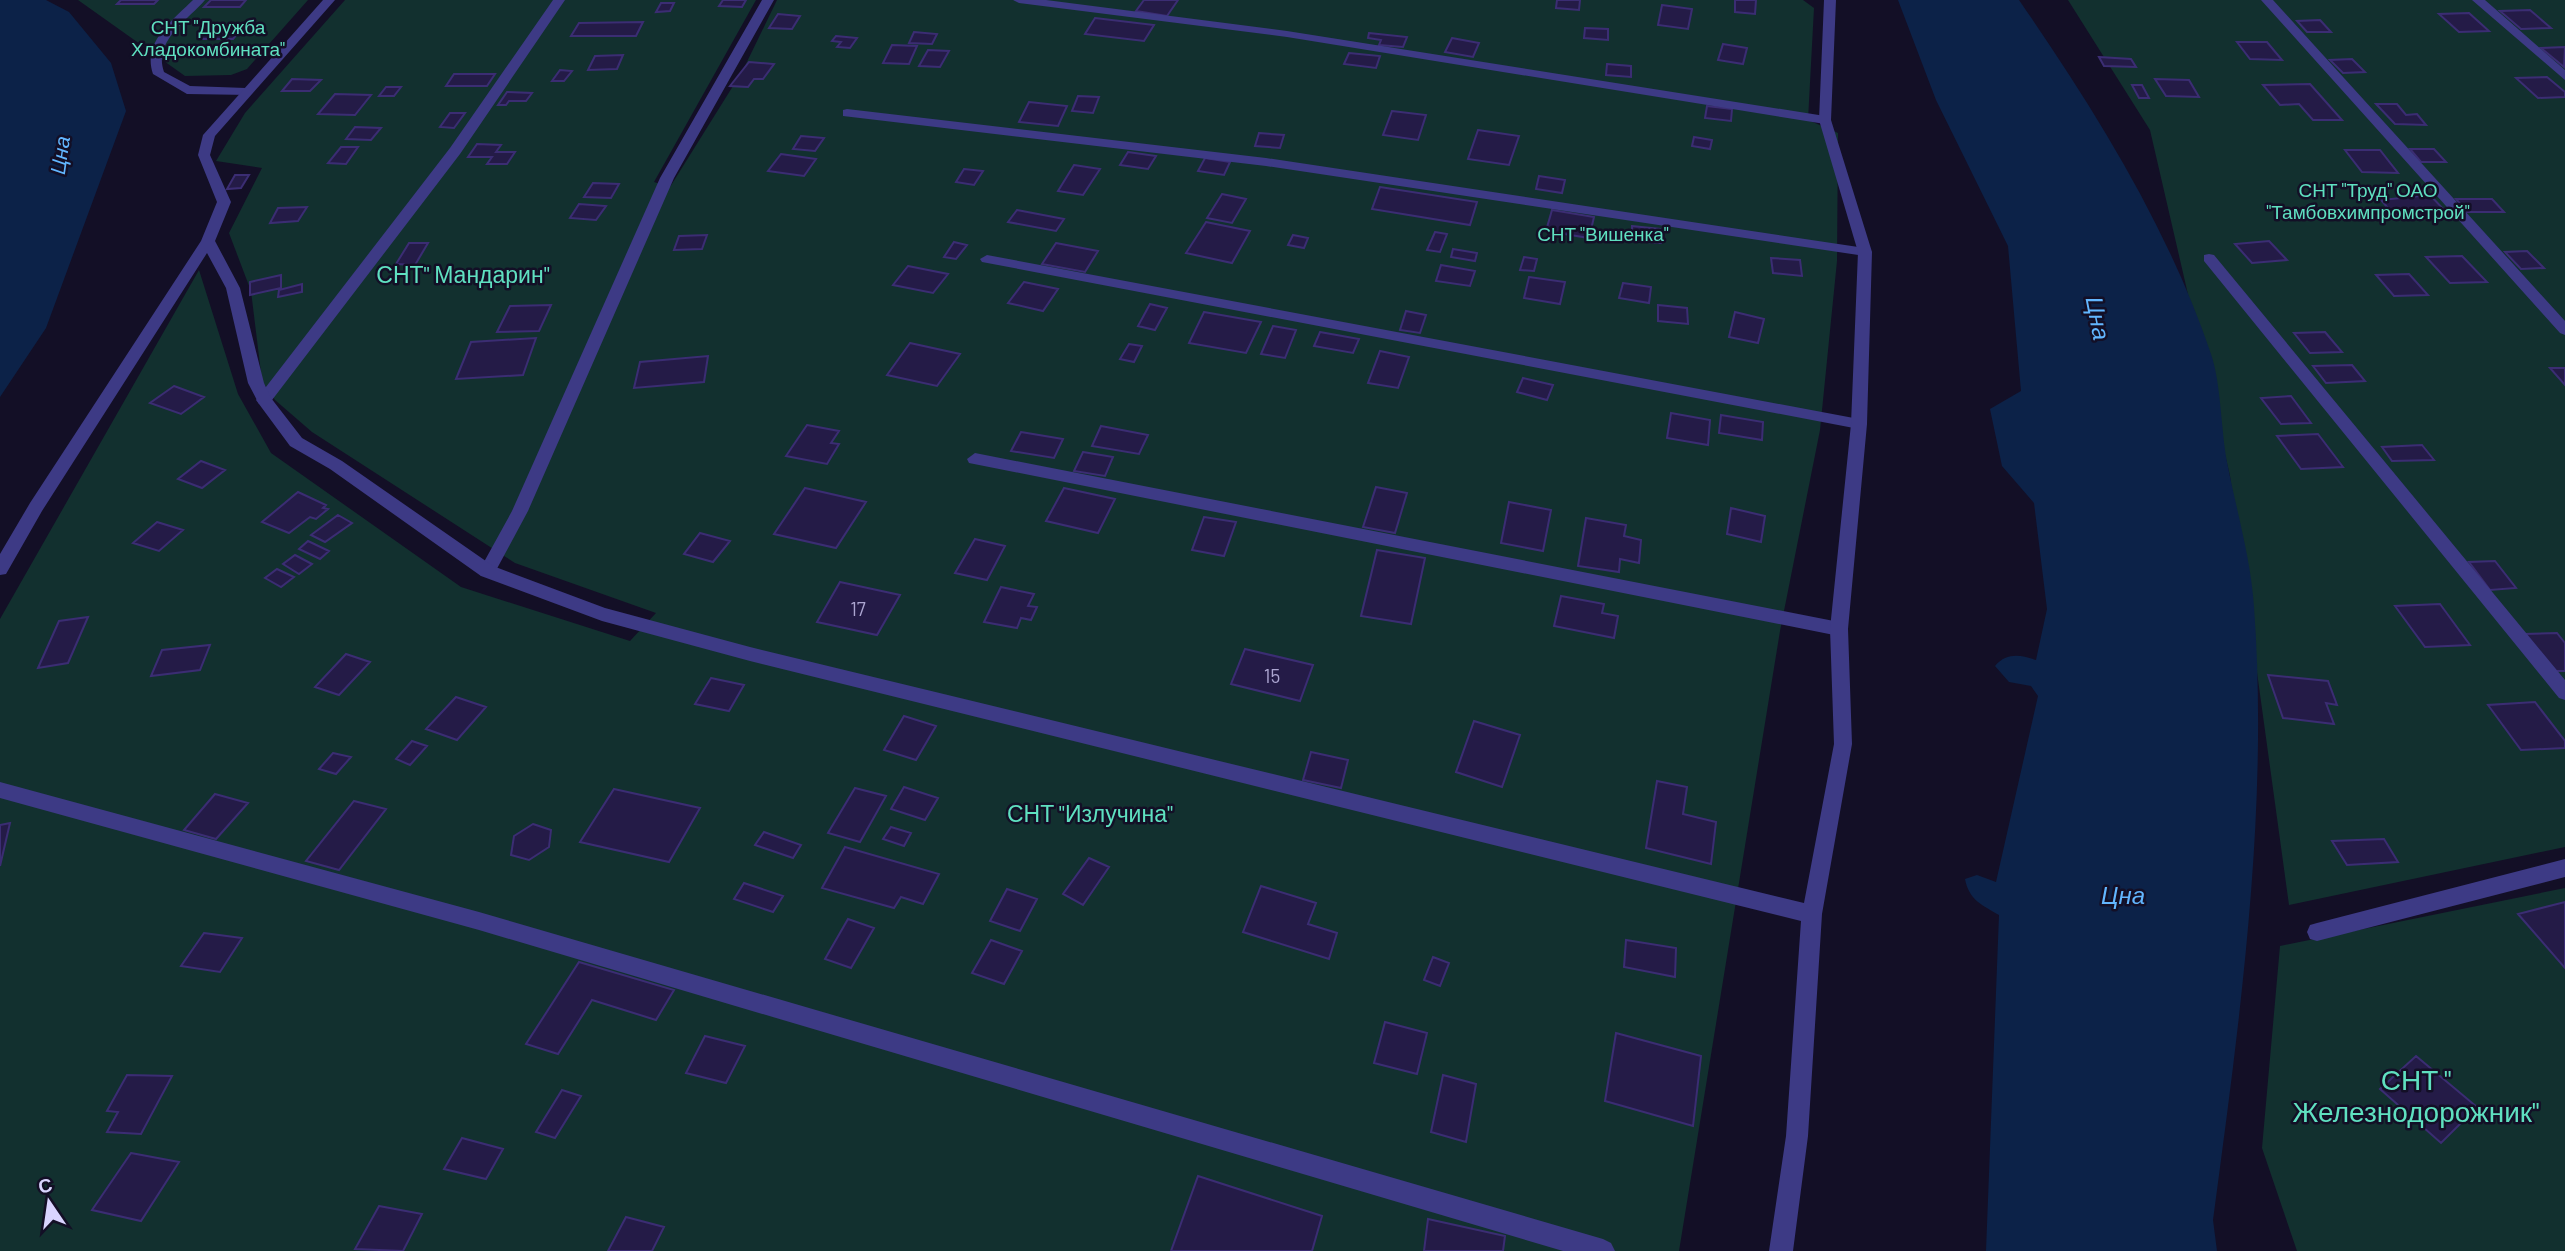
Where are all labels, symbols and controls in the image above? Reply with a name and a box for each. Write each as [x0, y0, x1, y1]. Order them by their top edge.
park label: СНТ "Дружба Хладокомбината" [131, 15, 285, 60]
water label: Цна [44, 134, 74, 176]
park label: СНТ "Труд" ОАО "Тамбовхимпромстрой" [2266, 178, 2470, 223]
park label: СНТ "Вишенка" [1537, 222, 1669, 245]
park label: СНТ" Мандарин" [376, 260, 550, 288]
water label: Цна [2081, 294, 2117, 342]
house number: 17 [850, 597, 866, 620]
house number: 15 [1264, 664, 1280, 687]
park label: СНТ "Излучина" [1007, 799, 1173, 827]
water label: Цна [2101, 880, 2145, 909]
park label: СНТ " Железнодорожник" [2293, 1062, 2539, 1128]
north arrow [14, 1167, 84, 1237]
text: С [36, 1172, 55, 1198]

